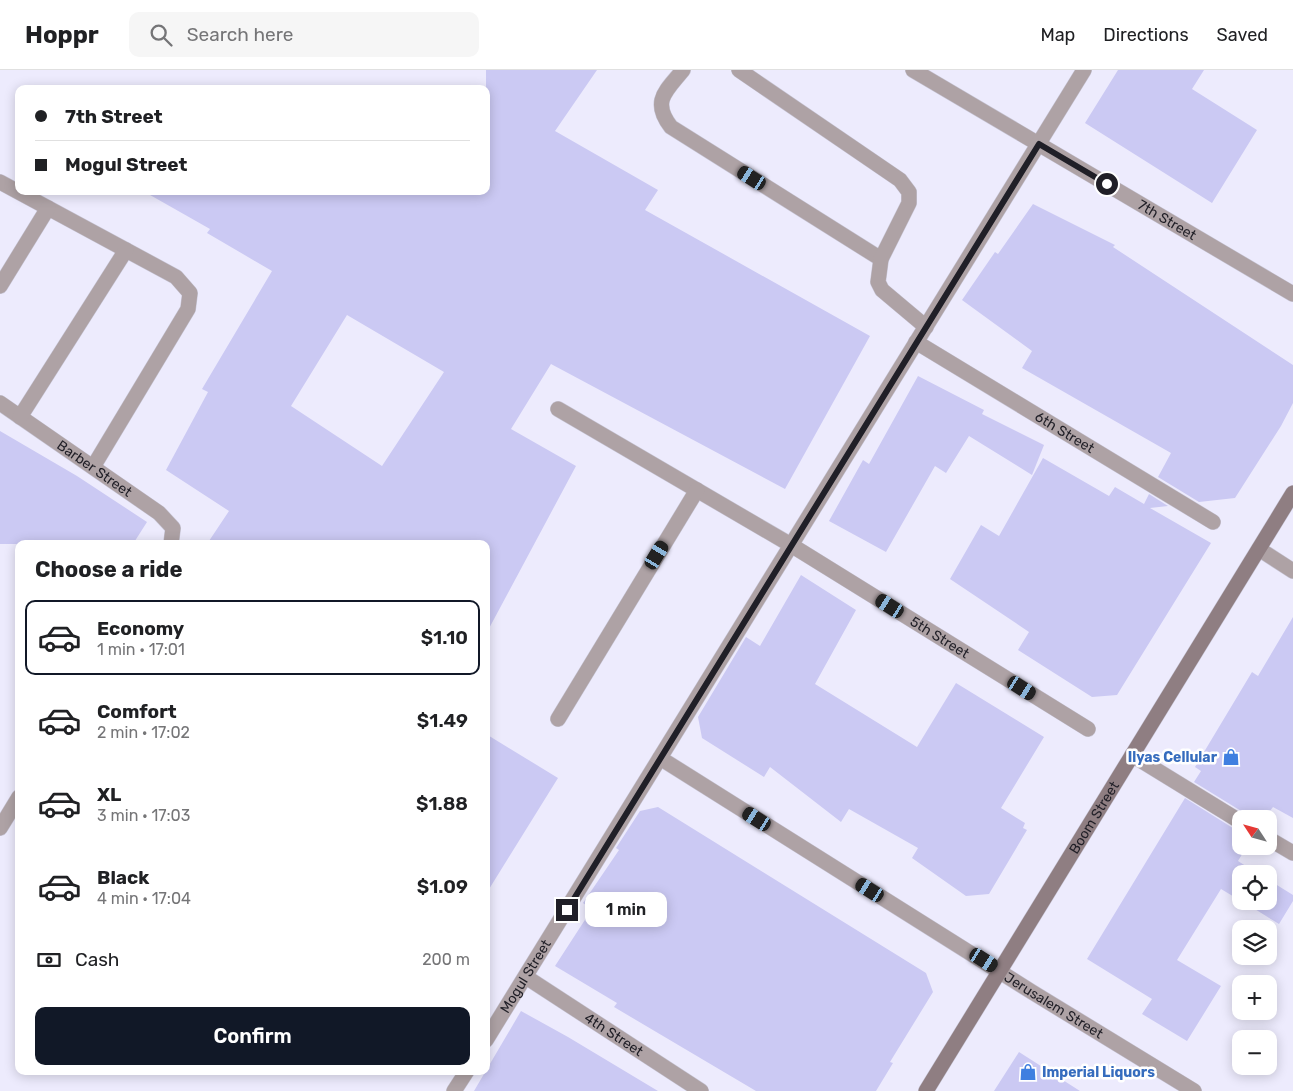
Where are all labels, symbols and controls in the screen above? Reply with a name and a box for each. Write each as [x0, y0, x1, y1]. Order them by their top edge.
search box [129, 12, 479, 57]
text: Hoppr [25, 21, 99, 49]
icon: search [147, 21, 175, 49]
text: Search here [187, 23, 293, 46]
text: Map [1040, 24, 1075, 46]
text: Directions [1103, 24, 1189, 46]
text: Saved [1217, 24, 1268, 46]
text: 7th Street [65, 105, 163, 128]
text: Mogul Street [65, 153, 187, 176]
car [735, 164, 768, 192]
route start [1096, 173, 1118, 195]
street label: 7th Street [1134, 196, 1200, 244]
street label: 6th Street [1032, 408, 1098, 457]
street label: Barber Street [53, 437, 136, 501]
car [642, 538, 671, 572]
text: Choose a ride [35, 556, 182, 583]
car [873, 592, 906, 620]
street label: 5th Street [907, 613, 973, 663]
icon: car [37, 615, 82, 660]
text: Economy [97, 617, 184, 640]
text: $1.10 [421, 626, 468, 649]
text: 1 min · 17:01 [97, 640, 185, 659]
car [1005, 674, 1038, 702]
icon: car [37, 698, 82, 743]
text: Comfort [97, 700, 177, 723]
text: $1.49 [417, 709, 468, 732]
text: 2 min · 17:02 [97, 723, 190, 742]
shop icon: Ilyas Cellular [1221, 747, 1241, 767]
place label: Ilyas Cellular [1128, 749, 1218, 766]
street label: Boom Street [1066, 778, 1123, 857]
icon: car [37, 781, 82, 826]
text: XL [97, 783, 121, 806]
text: $1.88 [416, 792, 468, 815]
car [740, 805, 773, 833]
text: 3 min · 17:03 [97, 806, 190, 825]
north arrow [1232, 810, 1278, 855]
map controls [1232, 810, 1277, 1075]
icon: car [37, 864, 82, 909]
button: locate [1232, 865, 1277, 910]
text: Black [97, 866, 149, 889]
text: $1.09 [417, 875, 468, 898]
car [853, 876, 886, 904]
text: 4 min · 17:04 [97, 889, 191, 908]
callout: 1 min [584, 892, 667, 928]
route end [556, 899, 578, 921]
text: 1 min [606, 900, 646, 919]
button: layers [1232, 920, 1277, 965]
street label: Mogul Street [497, 936, 555, 1016]
icon: cash [35, 946, 63, 974]
car [967, 946, 1000, 974]
text: Cash [75, 948, 119, 971]
text: 200 m [422, 950, 470, 969]
street label: Jerusalem Street [1001, 969, 1107, 1043]
button: + [1232, 975, 1277, 1020]
button: Confirm [35, 1007, 470, 1065]
street label: 4th Street [581, 1009, 647, 1060]
button: − [1232, 1030, 1277, 1075]
shop icon: Imperial Liquors [1018, 1062, 1038, 1082]
place label: Imperial Liquors [1042, 1064, 1155, 1081]

